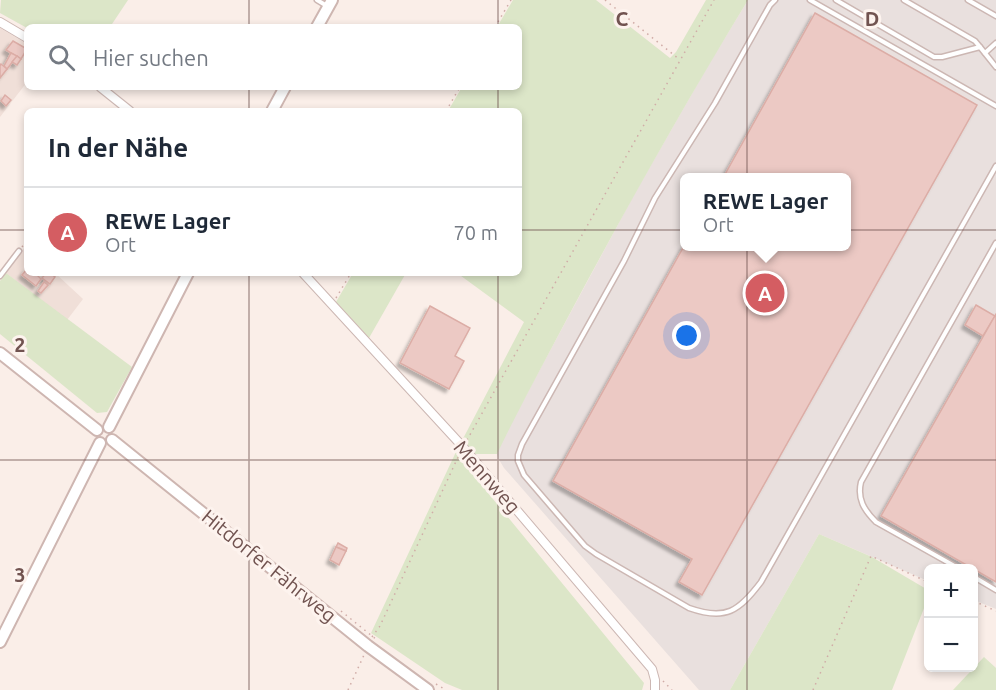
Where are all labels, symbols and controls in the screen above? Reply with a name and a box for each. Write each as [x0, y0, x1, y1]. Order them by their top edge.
text: C [616, 7, 629, 30]
text: D [865, 7, 879, 30]
search box [24, 24, 522, 90]
icon: search [45, 41, 78, 74]
text: Hier suchen [93, 45, 209, 70]
text: In der Nähe [48, 133, 188, 162]
popup [680, 173, 851, 251]
text: REWE Lager [703, 188, 828, 213]
text: REWE Lager [105, 208, 230, 233]
text: Ort [703, 213, 734, 236]
text: A [60, 221, 75, 244]
text: 70 m [454, 221, 498, 244]
text: Ort [105, 233, 136, 256]
pin: A [746, 270, 784, 316]
your location [672, 321, 701, 350]
text: 2 [14, 333, 26, 356]
street label: Mennweg [449, 435, 525, 518]
street label: Hitdorfer Fährweg [198, 504, 341, 627]
text: 3 [14, 563, 26, 586]
map controls [924, 564, 978, 672]
button: + [924, 564, 978, 618]
button: − [924, 618, 978, 672]

